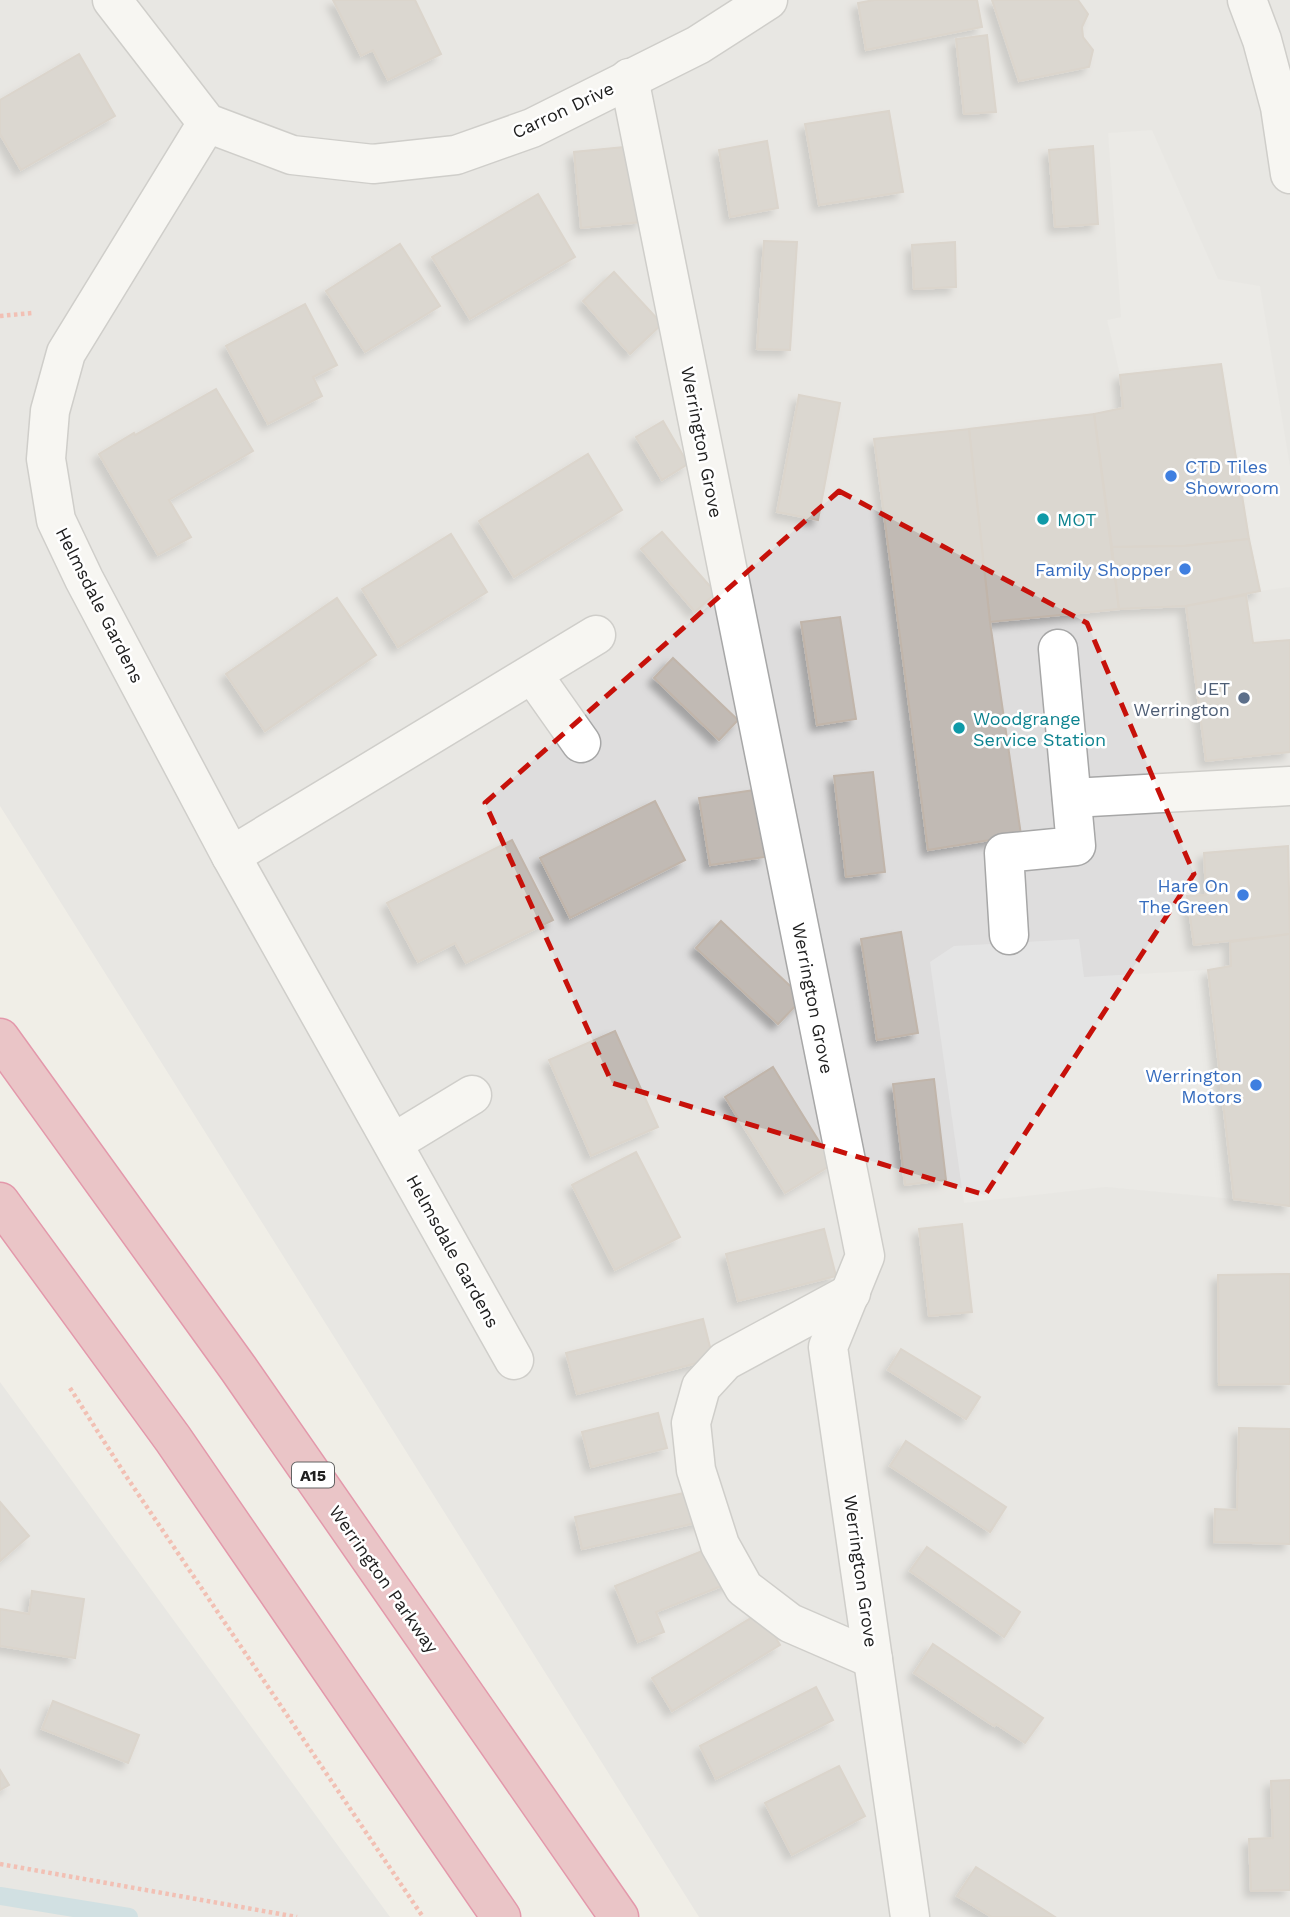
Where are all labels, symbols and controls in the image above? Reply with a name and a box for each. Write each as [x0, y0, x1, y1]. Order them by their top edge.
street label: Carron Drive [509, 77, 617, 143]
street label: Werrington Grove [677, 365, 727, 519]
place label: CTD Tiles Showroom [1185, 456, 1279, 498]
marker: CTD Tiles Showroom [1163, 468, 1179, 484]
place label: MOT [1057, 509, 1096, 530]
marker: MOT [1035, 511, 1051, 527]
street label: Helmsdale Gardens [52, 524, 148, 686]
place label: Family Shopper [1035, 559, 1171, 580]
marker: Family Shopper [1177, 561, 1193, 577]
place label: JET Werrington [1133, 678, 1230, 720]
marker: JET Werrington [1236, 690, 1252, 706]
place label: Woodgrange Service Station [973, 708, 1106, 750]
marker: Woodgrange Service Station [951, 720, 967, 736]
place label: Hare On The Green [1139, 875, 1229, 917]
marker: Hare On The Green [1235, 887, 1251, 903]
street label: Werrington Grove [788, 921, 838, 1075]
place label: Werrington Motors [1145, 1065, 1242, 1107]
marker: Werrington Motors [1248, 1077, 1264, 1093]
street label: Helmsdale Gardens [402, 1171, 504, 1331]
road number: A15 [292, 1462, 334, 1488]
street label: Werrington Grove [840, 1494, 882, 1648]
street label: Werrington Parkway [325, 1501, 443, 1657]

